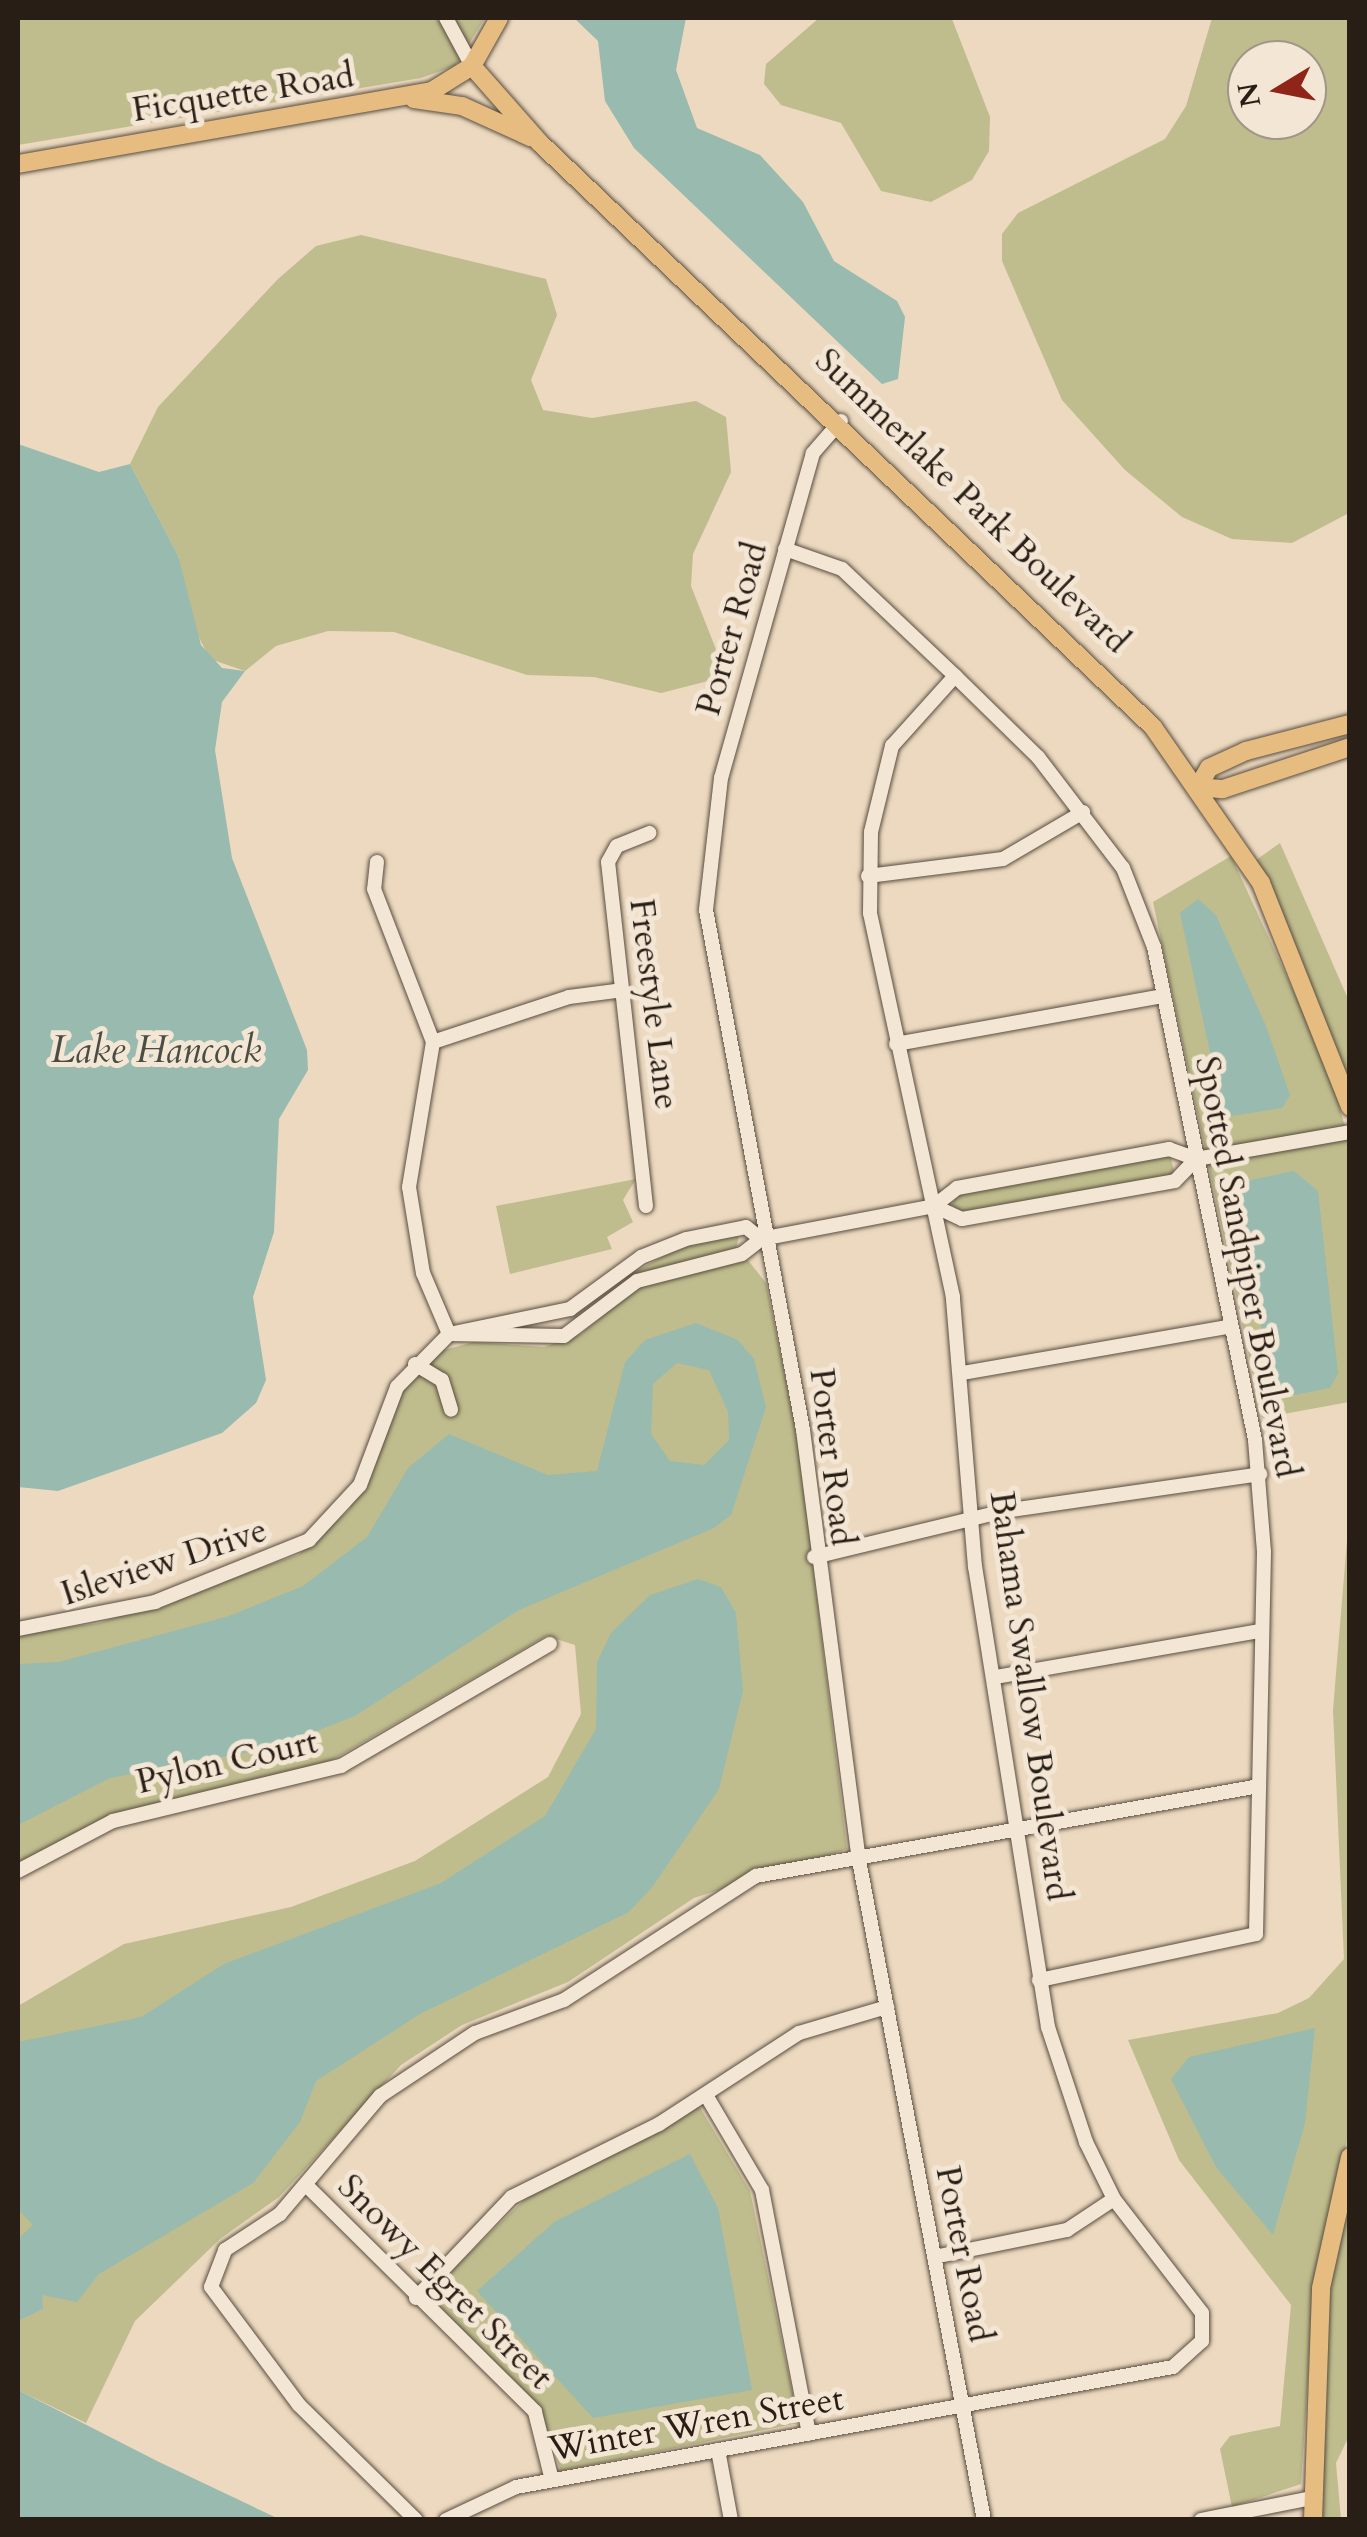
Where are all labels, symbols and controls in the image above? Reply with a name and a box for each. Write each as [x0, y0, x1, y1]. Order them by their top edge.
north arrow [1227, 40, 1327, 140]
street label: Ficquette Road [129, 55, 357, 131]
text: N [1229, 80, 1270, 110]
street label: Summerlake Park Boulevard [806, 340, 1138, 662]
street label: Porter Road [687, 537, 777, 721]
street label: Freestyle Lane [620, 896, 688, 1112]
water label: Lake Hancock [51, 1028, 261, 1074]
street label: Spotted Sandpiper Boulevard [1186, 1053, 1308, 1481]
street label: Porter Road [800, 1366, 864, 1548]
street label: Bahama Swallow Boulevard [980, 1488, 1080, 1904]
street label: Isleview Drive [56, 1509, 272, 1615]
street label: Pylon Court [132, 1721, 322, 1803]
street label: Porter Road [926, 2162, 1002, 2346]
street label: Snowy Egret Street [329, 2166, 561, 2398]
street label: Winter Wren Street [545, 2377, 847, 2471]

